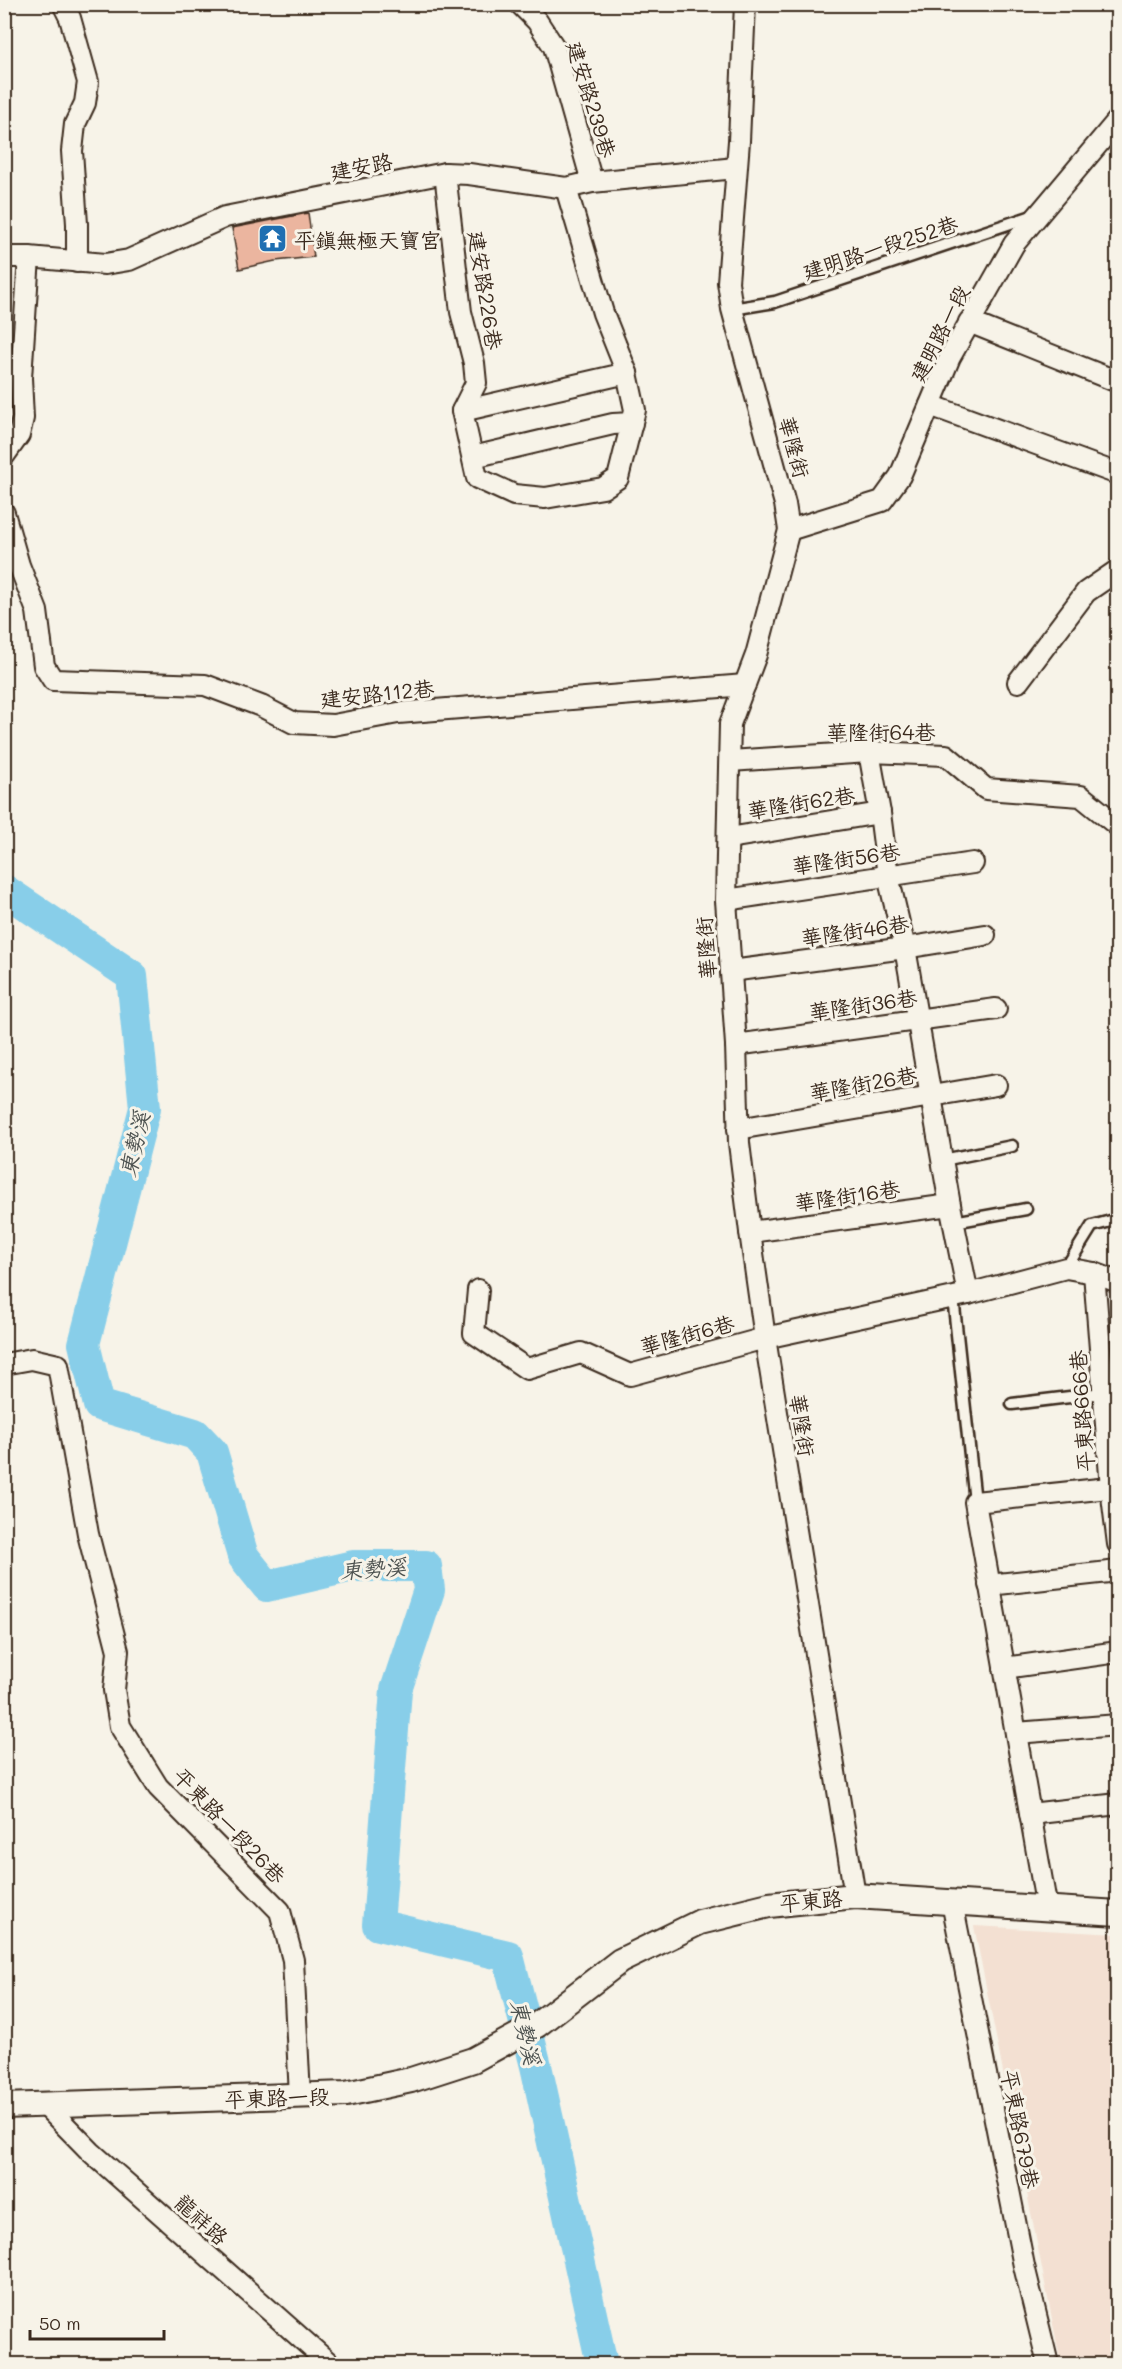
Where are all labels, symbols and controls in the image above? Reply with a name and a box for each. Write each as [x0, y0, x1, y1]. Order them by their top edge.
street label: 建安路239巷 [561, 37, 623, 161]
street label: 建安路 [328, 147, 394, 185]
street label: 建明路一段252巷 [799, 209, 961, 285]
temple icon: 平鎮無極天寶宮 [257, 223, 289, 255]
place label: 平鎮無極天寶宮 [294, 226, 441, 253]
street label: 建安路226巷 [463, 229, 509, 351]
street label: 建明路一段 [903, 280, 975, 386]
street label: 華隆街 [774, 413, 816, 481]
street label: 建安路112巷 [319, 674, 435, 712]
street label: 華隆街64巷 [826, 718, 936, 745]
street label: 華隆街62巷 [745, 780, 857, 824]
street label: 華隆街56巷 [790, 837, 902, 879]
street label: 華隆街46巷 [799, 909, 911, 951]
street label: 華隆街 [689, 916, 721, 980]
street label: 華隆街36巷 [807, 983, 919, 1025]
street label: 華隆街26巷 [807, 1060, 919, 1106]
water label: 東勢溪 [112, 1108, 156, 1179]
street label: 華隆街16巷 [793, 1174, 901, 1216]
street label: 華隆街6巷 [637, 1308, 737, 1360]
street label: 平東路666巷 [1063, 1349, 1099, 1473]
street label: 華隆街 [785, 1392, 821, 1458]
water label: 東勢溪 [339, 1551, 408, 1585]
street label: 平東路一段26巷 [168, 1762, 292, 1888]
street label: 平東路 [778, 1884, 844, 1916]
water label: 東勢溪 [504, 1997, 548, 2068]
street label: 平東路679巷 [996, 2067, 1046, 2191]
street label: 平東路一段 [224, 2082, 330, 2112]
street label: 龍祥路 [170, 2188, 234, 2250]
scale bar [30, 2303, 164, 2341]
text: 50 m [39, 2311, 81, 2335]

